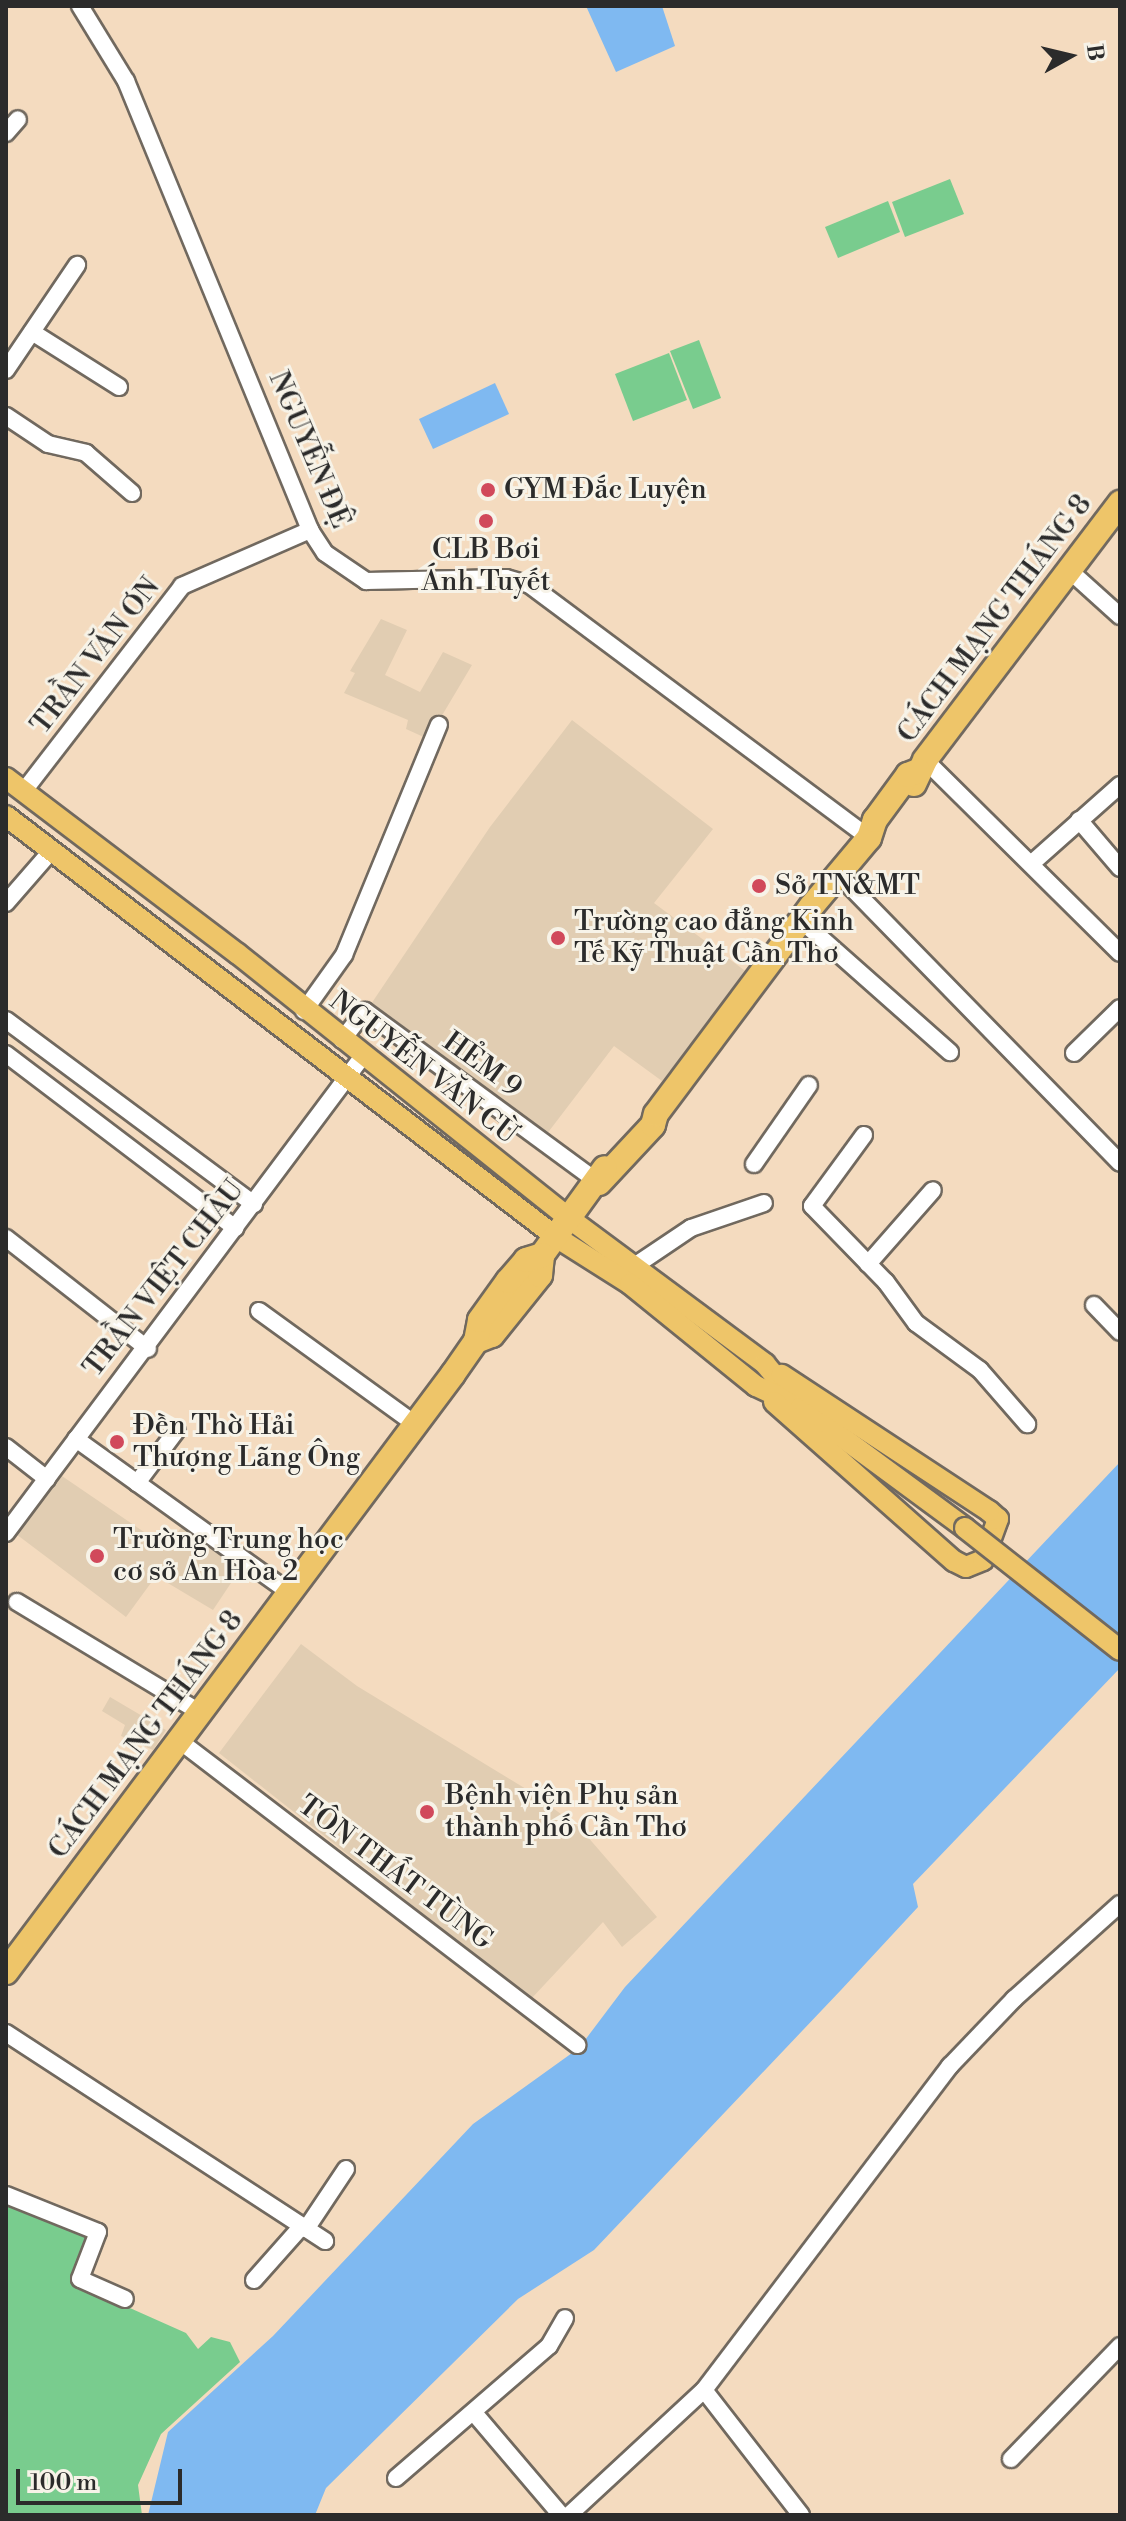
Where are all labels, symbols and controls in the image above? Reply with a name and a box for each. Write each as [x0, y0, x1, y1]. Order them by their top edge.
north arrow [1030, 16, 1110, 96]
text: B [1080, 43, 1109, 63]
street label: NGUYỄN ĐỆ [261, 367, 357, 533]
place label: GYM Đắc Luyện [504, 473, 707, 507]
marker: GYM Đắc Luyện [479, 481, 497, 499]
street label: CÁCH MẠNG THÁNG 8 [891, 488, 1099, 750]
marker: CLB Bơi Ánh Tuyết [477, 512, 495, 530]
place label: CLB Bơi Ánh Tuyết [422, 533, 550, 599]
street label: TRẦN VĂN ƠN [24, 571, 168, 741]
place label: Sở TN&MT [775, 869, 920, 903]
marker: Sở TN&MT [750, 877, 768, 895]
place label: Trường cao đẳng Kinh Tế Kỹ Thuật Cần Thơ [574, 905, 854, 971]
marker: Trường cao đẳng Kinh Tế Kỹ Thuật Cần Thơ [549, 929, 567, 947]
street label: NGUYỄN VĂN CỪ [323, 984, 523, 1152]
street label: HẺM 9 [436, 1025, 528, 1105]
street label: TRẦN VIỆT CHÂU [77, 1174, 251, 1384]
place label: Đền Thờ Hải Thượng Lãng Ông [133, 1409, 360, 1475]
marker: Đền Thờ Hải Thượng Lãng Ông [108, 1433, 126, 1451]
place label: Trường Trung học cơ sở An Hòa 2 [113, 1523, 344, 1589]
marker: Trường Trung học cơ sở An Hòa 2 [88, 1547, 106, 1565]
street label: CÁCH MẠNG THÁNG 8 [42, 1604, 250, 1866]
place label: Bệnh viện Phụ sản thành phố Cần Thơ [445, 1779, 687, 1845]
street label: TÔN THẤT TÙNG [291, 1789, 499, 1957]
marker: Bệnh viện Phụ sản thành phố Cần Thơ [416, 1801, 438, 1823]
scale bar [20, 2453, 186, 2503]
text: 100 m [30, 2468, 97, 2498]

